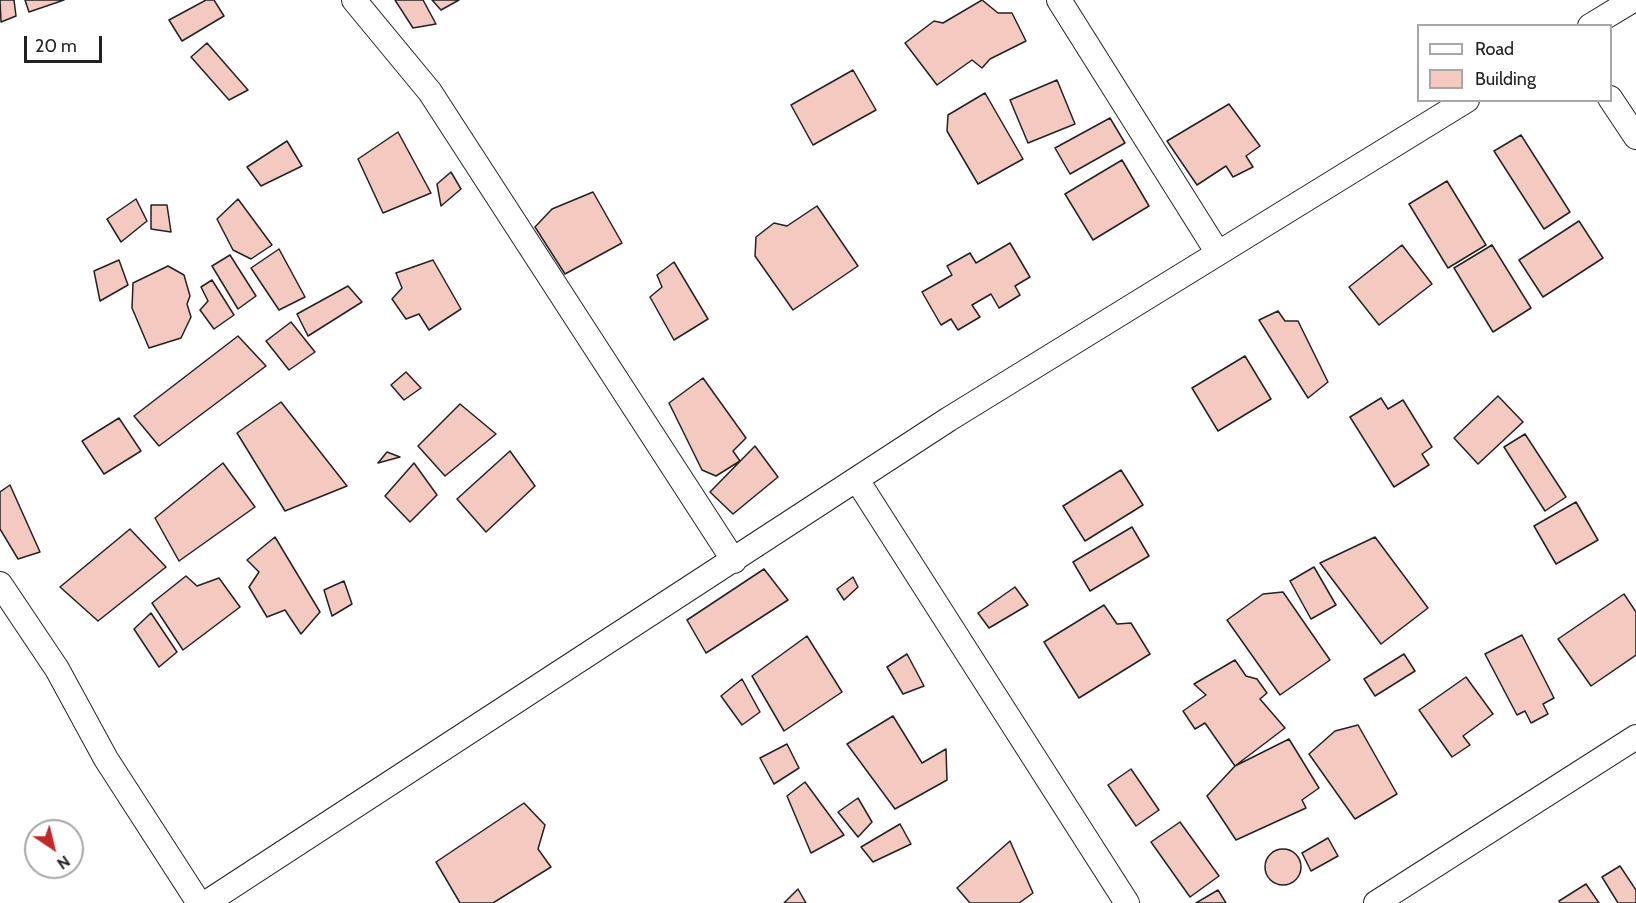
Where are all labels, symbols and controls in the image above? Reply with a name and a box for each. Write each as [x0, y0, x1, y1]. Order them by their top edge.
scale bar [27, 24, 105, 62]
legend [1417, 24, 1612, 102]
text: 20 m [35, 35, 77, 57]
text: Road [1475, 38, 1514, 60]
text: Building [1475, 68, 1536, 90]
north arrow [24, 819, 84, 879]
text: N [53, 851, 74, 874]

